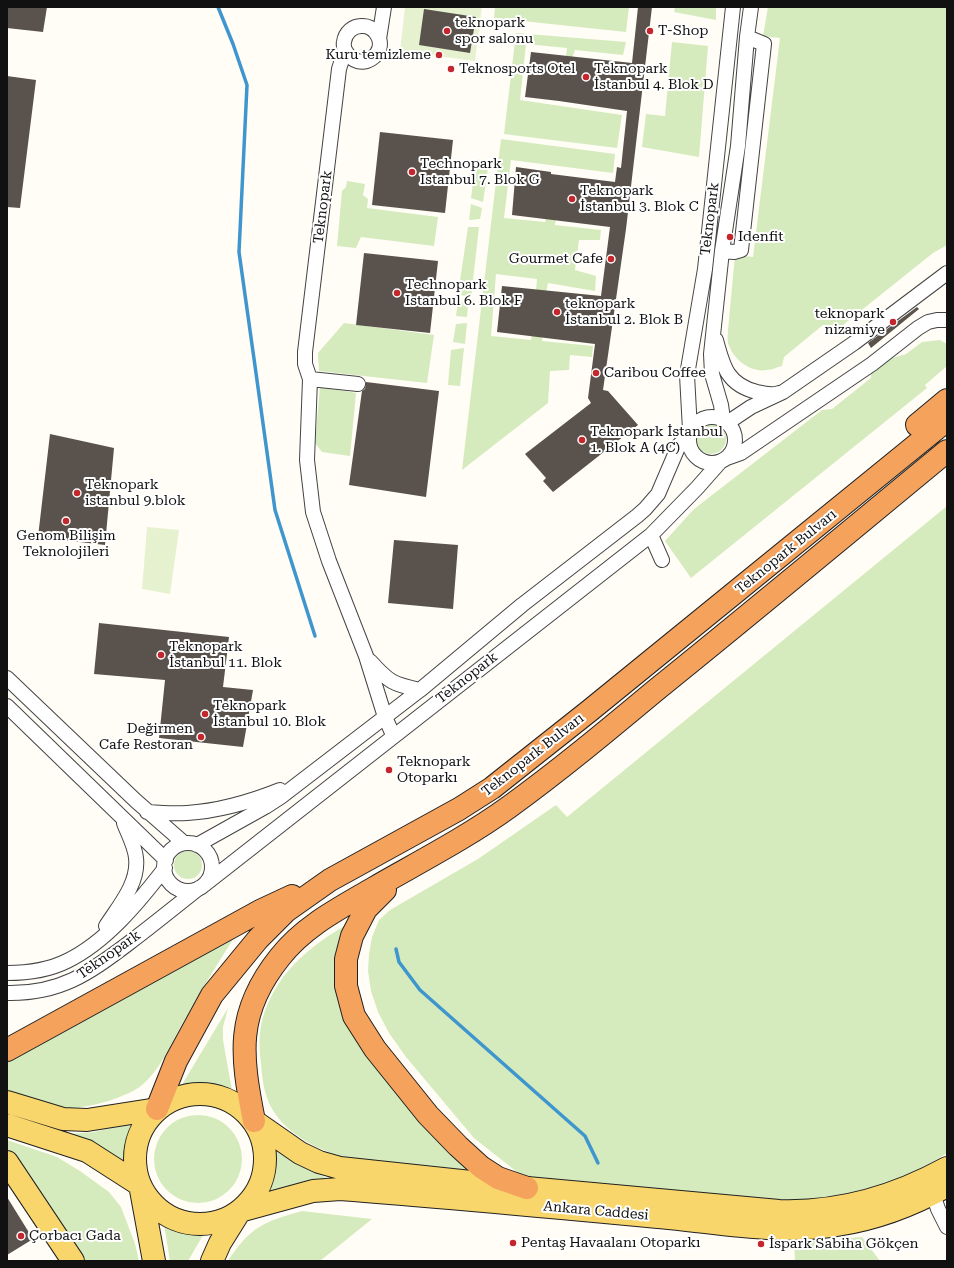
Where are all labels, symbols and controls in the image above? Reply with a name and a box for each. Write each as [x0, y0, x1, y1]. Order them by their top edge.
place label: teknopark spor salonu [455, 15, 533, 48]
place label: T-Shop [658, 23, 708, 39]
marker: teknopark spor salonu [442, 26, 452, 36]
marker: T-Shop [645, 26, 655, 36]
place label: Kuru temizleme [325, 47, 431, 63]
marker: Kuru temizleme [434, 50, 444, 60]
place label: Teknosports Otel [459, 61, 575, 77]
place label: Teknopark İstanbul 4. Blok D [594, 61, 714, 94]
marker: Teknosports Otel [446, 64, 456, 74]
marker: Teknopark İstanbul 4. Blok D [581, 72, 591, 82]
place label: Technopark Istanbul 7. Blok G [420, 156, 540, 188]
marker: Technopark Istanbul 7. Blok G [407, 167, 417, 177]
street label: Teknopark [310, 169, 336, 245]
street label: Teknopark [697, 181, 723, 257]
place label: Teknopark İstanbul 3. Blok C [580, 183, 699, 216]
marker: Teknopark İstanbul 3. Blok C [567, 194, 577, 204]
place label: Idenfit [738, 229, 783, 245]
marker: Idenfit [725, 232, 735, 242]
place label: Gourmet Cafe [509, 251, 603, 267]
marker: Gourmet Cafe [606, 254, 616, 264]
place label: Technopark Istanbul 6. Blok F [405, 277, 522, 310]
marker: Technopark Istanbul 6. Blok F [392, 288, 402, 298]
place label: teknopark İstanbul 2. Blok B [565, 296, 683, 328]
place label: teknopark nizamiye [815, 306, 885, 338]
marker: teknopark İstanbul 2. Blok B [552, 307, 562, 317]
marker: teknopark nizamiye [888, 317, 898, 327]
place label: Caribou Coffee [604, 365, 706, 381]
marker: Caribou Coffee [591, 368, 601, 378]
place label: Teknopark İstanbul 1. Blok A (4C) [590, 424, 723, 456]
marker: Teknopark İstanbul 1. Blok A (4C) [577, 435, 587, 445]
place label: Teknopark istanbul 9.blok [85, 477, 186, 510]
marker: Teknopark istanbul 9.blok [72, 488, 82, 498]
street label: Teknopark Bulvarı [732, 506, 840, 598]
marker: Genom Bilişim Teknolojileri [61, 516, 71, 526]
place label: Genom Bilişim Teknolojileri [16, 528, 116, 560]
place label: Teknopark İstanbul 11. Blok [169, 639, 282, 672]
street label: Teknopark [433, 649, 501, 707]
marker: Teknopark İstanbul 11. Blok [156, 650, 166, 660]
place label: Teknopark İstanbul 10. Blok [213, 698, 326, 730]
marker: Teknopark İstanbul 10. Blok [200, 709, 210, 719]
street label: Teknopark Bulvarı [478, 710, 588, 800]
place label: Değirmen Cafe Restoran [99, 721, 193, 754]
marker: Değirmen Cafe Restoran [196, 732, 206, 742]
place label: Teknopark Otoparkı [397, 754, 471, 786]
marker: Teknopark Otoparkı [384, 765, 394, 775]
street label: Teknopark [74, 927, 144, 983]
street label: Ankara Caddesi [543, 1198, 649, 1224]
place label: Çorbacı Gada [29, 1228, 121, 1244]
marker: Çorbacı Gada [16, 1231, 26, 1241]
place label: Pentaş Havaalanı Otoparkı [521, 1235, 700, 1251]
place label: İspark Sabiha Gökçen [769, 1236, 918, 1252]
marker: Pentaş Havaalanı Otoparkı [508, 1238, 518, 1248]
marker: İspark Sabiha Gökçen [756, 1239, 766, 1249]

